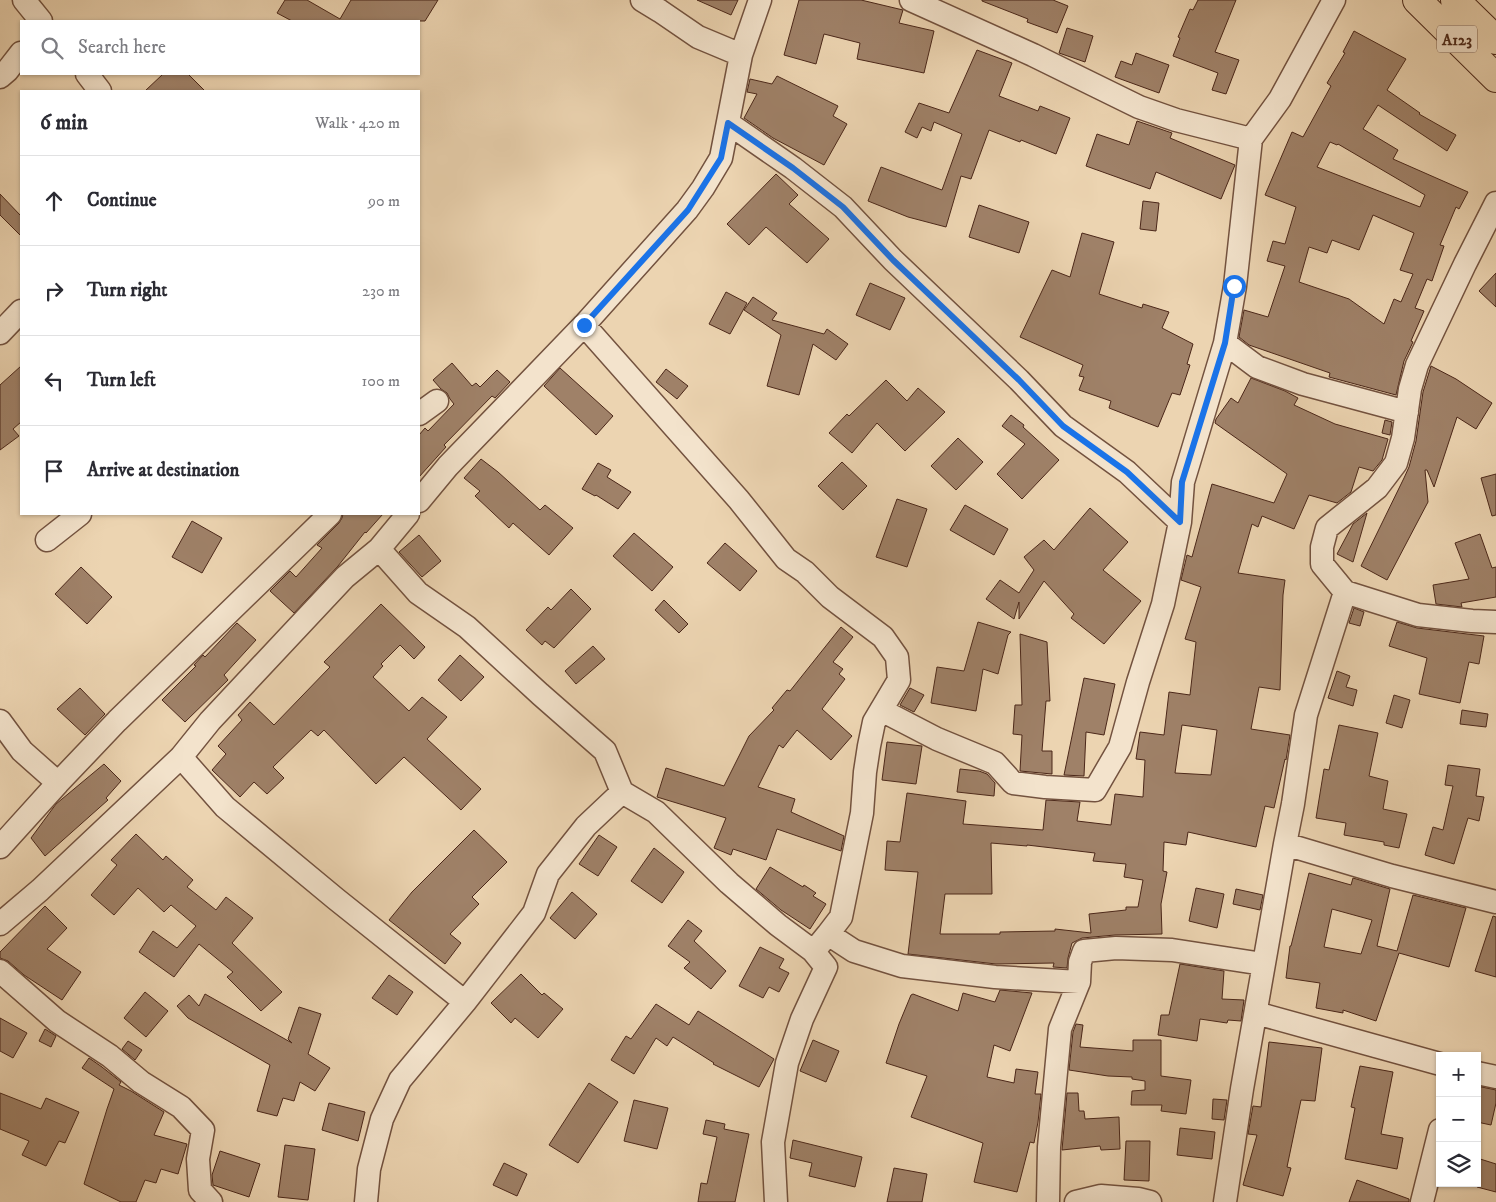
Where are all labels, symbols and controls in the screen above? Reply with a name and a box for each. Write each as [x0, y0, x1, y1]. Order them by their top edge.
search box [20, 20, 420, 75]
road number: A123 [1437, 26, 1477, 52]
icon: search [38, 34, 66, 62]
text: Search here [78, 36, 166, 59]
text: 6 min [40, 110, 88, 136]
text: Walk · 420 m [315, 113, 400, 133]
icon: ahead [40, 187, 68, 215]
text: Continue [87, 189, 157, 212]
text: 90 m [368, 191, 400, 211]
route start [1223, 275, 1246, 298]
icon: right [40, 277, 68, 305]
text: Turn right [87, 279, 167, 302]
text: 230 m [362, 281, 400, 301]
route end [573, 314, 596, 337]
icon: left [40, 367, 68, 395]
text: Turn left [87, 369, 156, 392]
text: 100 m [362, 371, 400, 391]
icon: arrive [40, 457, 68, 485]
text: Arrive at destination [87, 459, 239, 482]
map controls [1436, 1052, 1481, 1187]
button: + [1436, 1052, 1481, 1097]
button: − [1436, 1097, 1481, 1142]
button: layers [1436, 1142, 1481, 1187]

